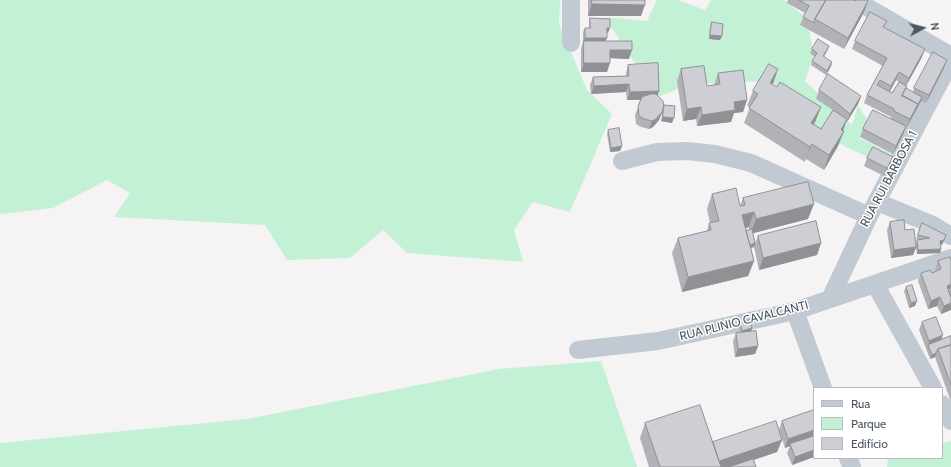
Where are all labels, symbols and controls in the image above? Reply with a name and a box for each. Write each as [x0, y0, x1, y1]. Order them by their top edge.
north arrow [903, 8, 943, 48]
text: N [927, 22, 942, 31]
street label: RUA RUI BARBOSA 1 [858, 129, 920, 229]
street label: RUA PLINIO CAVALCANTI [678, 298, 810, 344]
legend [813, 387, 943, 459]
text: Rua [851, 396, 870, 411]
text: Parque [851, 416, 886, 431]
text: Edifício [851, 436, 888, 451]

